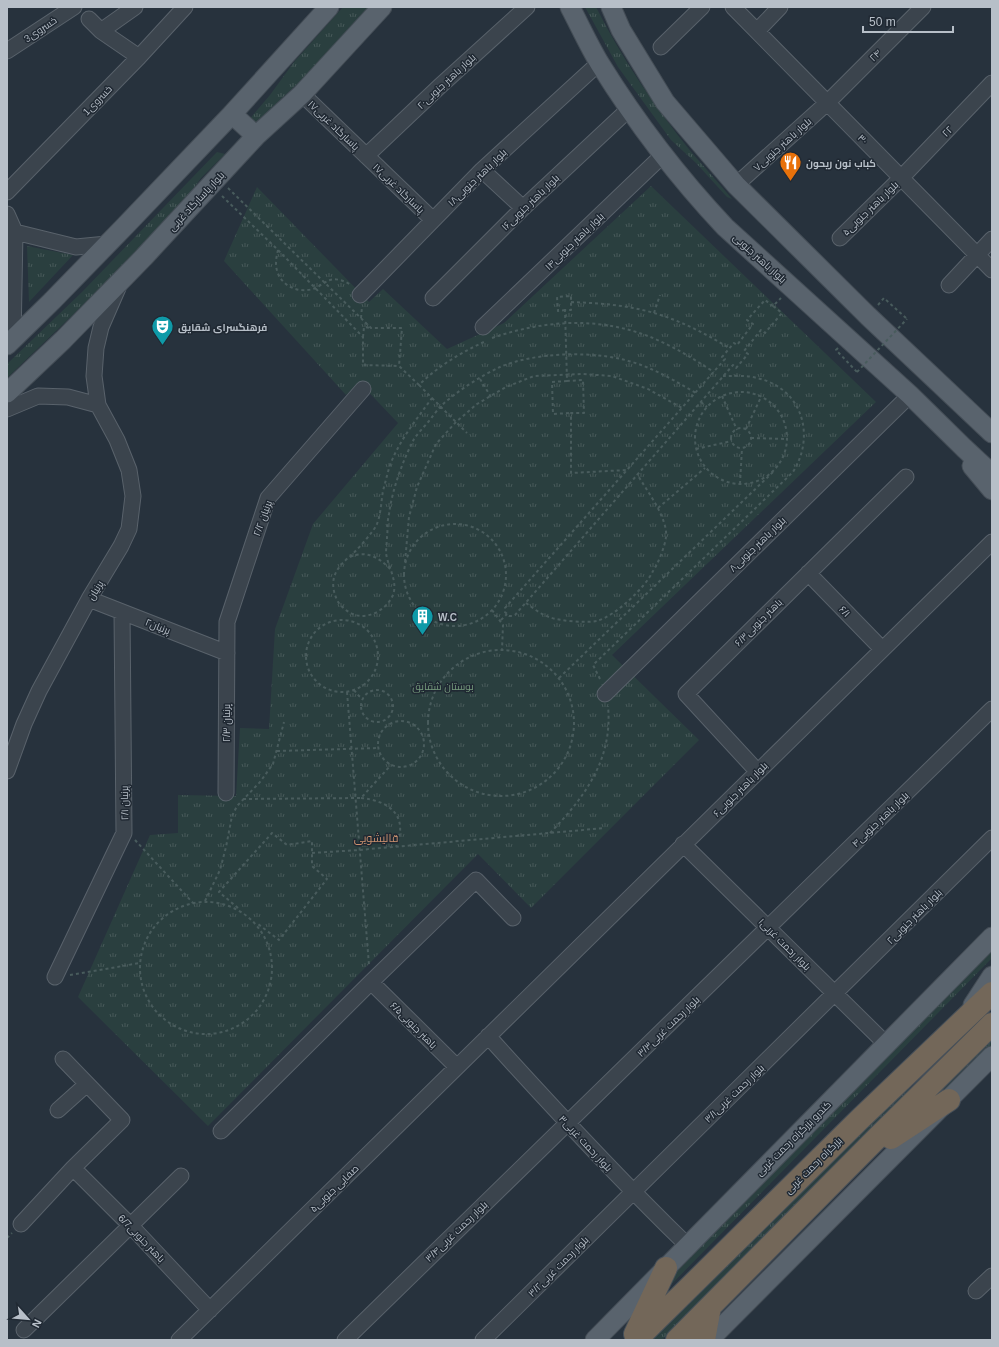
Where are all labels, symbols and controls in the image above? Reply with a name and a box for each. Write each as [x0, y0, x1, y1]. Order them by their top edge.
scale bar [863, 8, 953, 34]
street label: 3خسروى [22, 15, 59, 45]
text: 50 m [869, 15, 896, 29]
street label: ۲۴ [867, 47, 884, 63]
street label: بلوار باهنر جنوبی۲۰ [415, 52, 478, 112]
street label: خسروى1 [81, 83, 115, 118]
street label: پاسارگاد غربی۱۷ [305, 98, 362, 153]
street label: بلوار باهنر جنوبی۷ [751, 116, 814, 174]
street label: ۲۲ [940, 124, 955, 139]
street label: ۳۰ [855, 132, 870, 147]
street label: ۱۸بلوار باهنر جنوبی [446, 147, 510, 209]
restaurant icon: کباب نون ریحون [778, 150, 804, 183]
place label: کباب نون ریحون [806, 158, 876, 170]
street label: ۱۷پاسارگاد غربی [370, 161, 427, 216]
street label: بلوار پاسارگاد غربی [166, 169, 227, 234]
street label: بلوار باهنر جنوبی۱۶ [499, 172, 562, 233]
street label: ۵بلوار باهنر جنوبی [840, 179, 901, 238]
street label: بلوار باهنر جنوبی۱۴ [543, 211, 607, 273]
street label: بلوار باهنر جنوبی [730, 232, 789, 286]
theatre icon: فرهنگسرای شقایق [149, 314, 175, 347]
place label: فرهنگسرای شقایق [178, 322, 267, 334]
street label: پرنیان ۲/۲ [251, 499, 275, 538]
street label: ۸بلوار باهنر جنوبی [727, 515, 788, 575]
street label: پرنیان [85, 578, 107, 603]
street label: ۶/۳باهنر جنوبی [732, 596, 785, 649]
building icon: W.C [409, 604, 435, 637]
street label: ۶/۱ [837, 604, 852, 619]
place label: W.C [438, 612, 457, 623]
street label: پرنیان۲ [143, 616, 172, 638]
park label: بوستان شقایق [412, 681, 474, 693]
street label: پرنیان ۲/۳ [221, 703, 233, 742]
street label: بلوار باهنر جنوبی۶ [711, 760, 771, 820]
street label: پرنیان ۲/۱ [119, 785, 131, 820]
street label: بلوار باهنر جنوبی۴ [850, 790, 912, 850]
district label: قالیشویی [354, 832, 398, 845]
street label: بلوار باهنر جنوبی۲ [885, 887, 945, 947]
street label: بلوار رحمت غربی۱ [756, 916, 813, 973]
street label: بلوار رحمت غربی۳/۳ [635, 994, 702, 1060]
street label: باهنر جنوبی۶/۵ [387, 1000, 439, 1052]
street label: بلوار رحمت غربی۳/۱ [702, 1062, 767, 1125]
street label: کندرو بزرگراه رحمت غربی [753, 1098, 833, 1178]
street label: بلوار رحمت غربی۳ [556, 1113, 614, 1174]
street label: بزرگراه رحمت غربی [782, 1134, 844, 1196]
street label: صفایی جنوبی۵ [308, 1162, 362, 1215]
street label: بلوار رحمت غربی۳/۴ [423, 1199, 490, 1265]
street label: 6/7باهنر جنوبی [115, 1212, 167, 1265]
street label: بلوار رحمت غربی۳/۲ [526, 1234, 591, 1299]
north arrow [8, 1299, 48, 1339]
text: N [30, 1317, 44, 1330]

